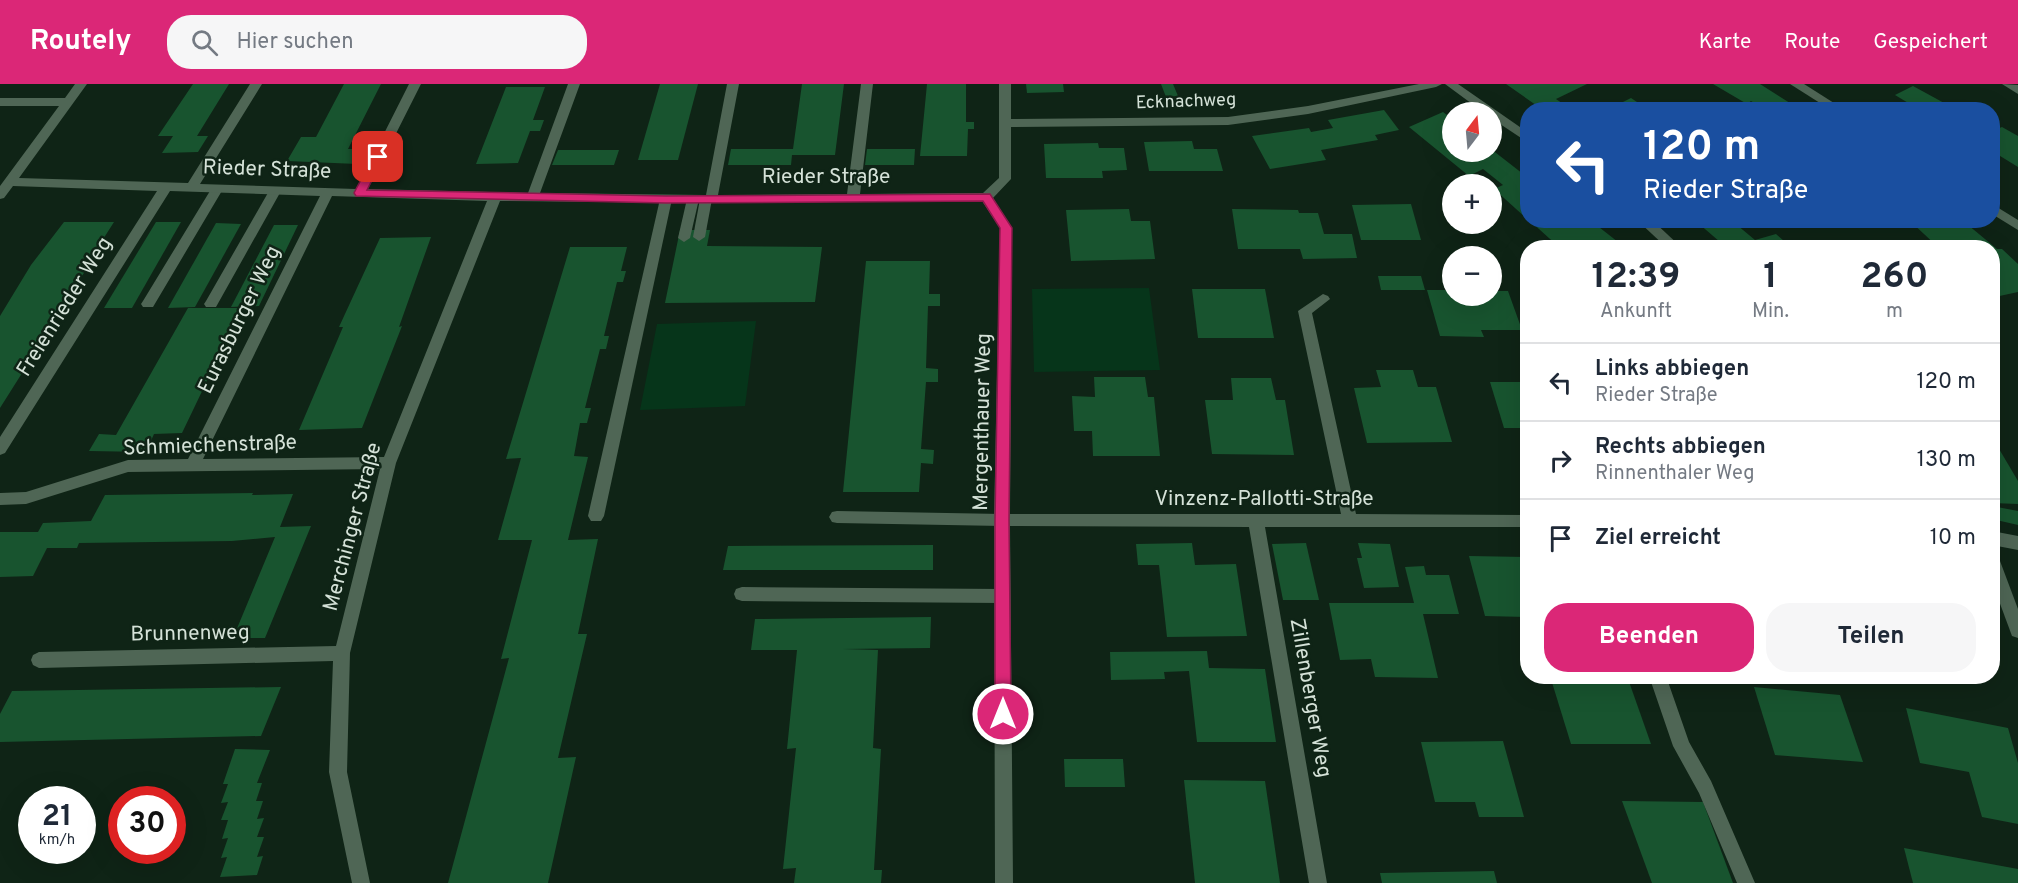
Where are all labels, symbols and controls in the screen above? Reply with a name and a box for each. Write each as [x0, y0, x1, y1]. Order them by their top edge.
search box [167, 15, 587, 69]
text: Routely [30, 24, 131, 60]
icon: search [188, 26, 221, 59]
text: Hier suchen [236, 29, 354, 56]
text: Karte [1699, 29, 1751, 56]
text: Route [1784, 29, 1840, 56]
text: Gespeichert [1873, 29, 1988, 56]
street label: Ecknachweg [1135, 89, 1237, 115]
north arrow [1442, 102, 1502, 162]
map controls [1442, 102, 1502, 306]
text: 120 m [1643, 122, 1760, 175]
icon: left [1544, 126, 1622, 204]
pin [352, 131, 403, 182]
icon: arrive [361, 140, 394, 173]
street label: Rieder Straße [202, 154, 332, 186]
street label: Rieder Straße [762, 164, 890, 191]
button: + [1442, 174, 1502, 234]
text: Rieder Straße [1643, 174, 1808, 208]
street label: Freienrieder Weg [11, 232, 119, 382]
street label: Eurasburger Weg [193, 242, 287, 398]
button: − [1442, 246, 1502, 306]
text: 12:39 [1592, 255, 1680, 301]
text: 1 [1763, 255, 1778, 301]
text: 260 [1861, 255, 1928, 301]
text: Ankunft [1600, 299, 1672, 325]
text: Min. [1752, 299, 1789, 325]
text: m [1886, 299, 1903, 325]
street label: Mergenthauer Weg [968, 333, 998, 511]
text: Links abbiegen [1595, 356, 1749, 383]
icon: left [1544, 366, 1577, 399]
text: 120 m [1916, 369, 1976, 396]
text: Rieder Straße [1595, 383, 1717, 409]
street label: Schmiechenstraße [123, 429, 297, 463]
text: Rechts abbiegen [1595, 434, 1766, 461]
street label: Merchinger Straße [318, 440, 388, 614]
icon: right [1544, 444, 1577, 477]
text: 130 m [1917, 447, 1976, 474]
text: Rinnenthaler Weg [1595, 461, 1754, 487]
street label: Vinzenz-Pallotti-Straße [1154, 486, 1374, 513]
icon: arrive [1544, 522, 1577, 555]
text: Ziel erreicht [1595, 525, 1721, 552]
text: 10 m [1930, 525, 1976, 552]
button: Beenden [1544, 603, 1754, 672]
button: Teilen [1766, 603, 1976, 672]
street label: Zillenberger Weg [1283, 616, 1337, 780]
street label: Brunnenweg [130, 619, 250, 649]
position arrow [971, 682, 1035, 746]
speed limit sign: 30 [108, 786, 186, 864]
text: 21 [42, 799, 72, 836]
text: km/h [39, 831, 75, 850]

